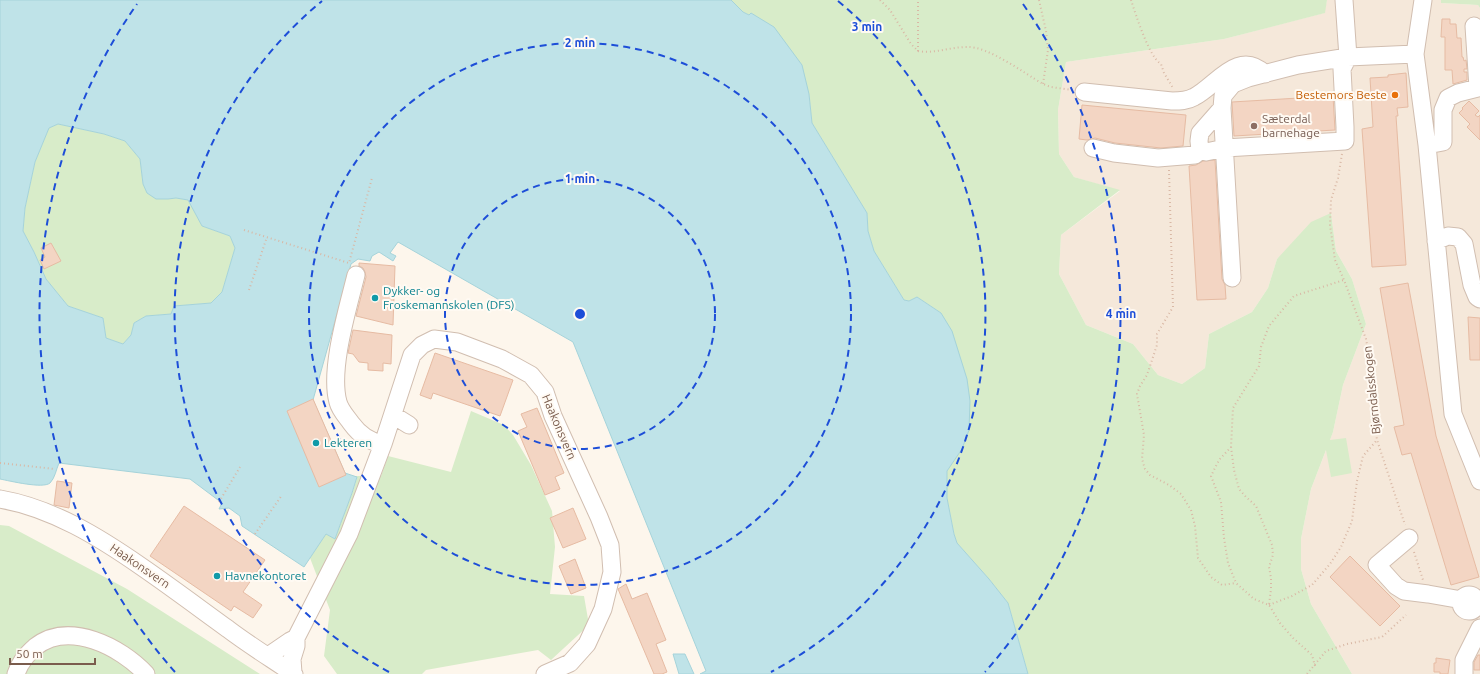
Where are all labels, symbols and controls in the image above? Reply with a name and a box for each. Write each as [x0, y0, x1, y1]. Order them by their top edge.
text: 3 min [852, 20, 882, 33]
text: 2 min [565, 36, 595, 49]
place label: Bestemors Beste [1296, 88, 1387, 101]
marker: Bestemors Beste [1390, 90, 1400, 100]
place label: Sæterdal barnehage [1262, 112, 1320, 139]
marker: Sæterdal barnehage [1249, 121, 1259, 131]
text: 1 min [565, 172, 595, 185]
place label: Dykker- og Froskemannskolen (DFS) [383, 284, 515, 312]
marker: Dykker- og Froskemannskolen (DFS) [370, 293, 380, 303]
centre of rings [573, 307, 587, 321]
text: 4 min [1106, 307, 1136, 320]
street label: Bjørndalsskogen [1360, 345, 1383, 435]
street label: Haakonsvern [540, 392, 579, 461]
place label: Lekteren [324, 436, 372, 449]
marker: Lekteren [311, 438, 321, 448]
street label: Haakonsvern [108, 541, 173, 590]
place label: Havnekontoret [225, 569, 306, 582]
marker: Havnekontoret [212, 571, 222, 581]
scale bar [10, 640, 95, 666]
text: 50 m [16, 647, 43, 660]

